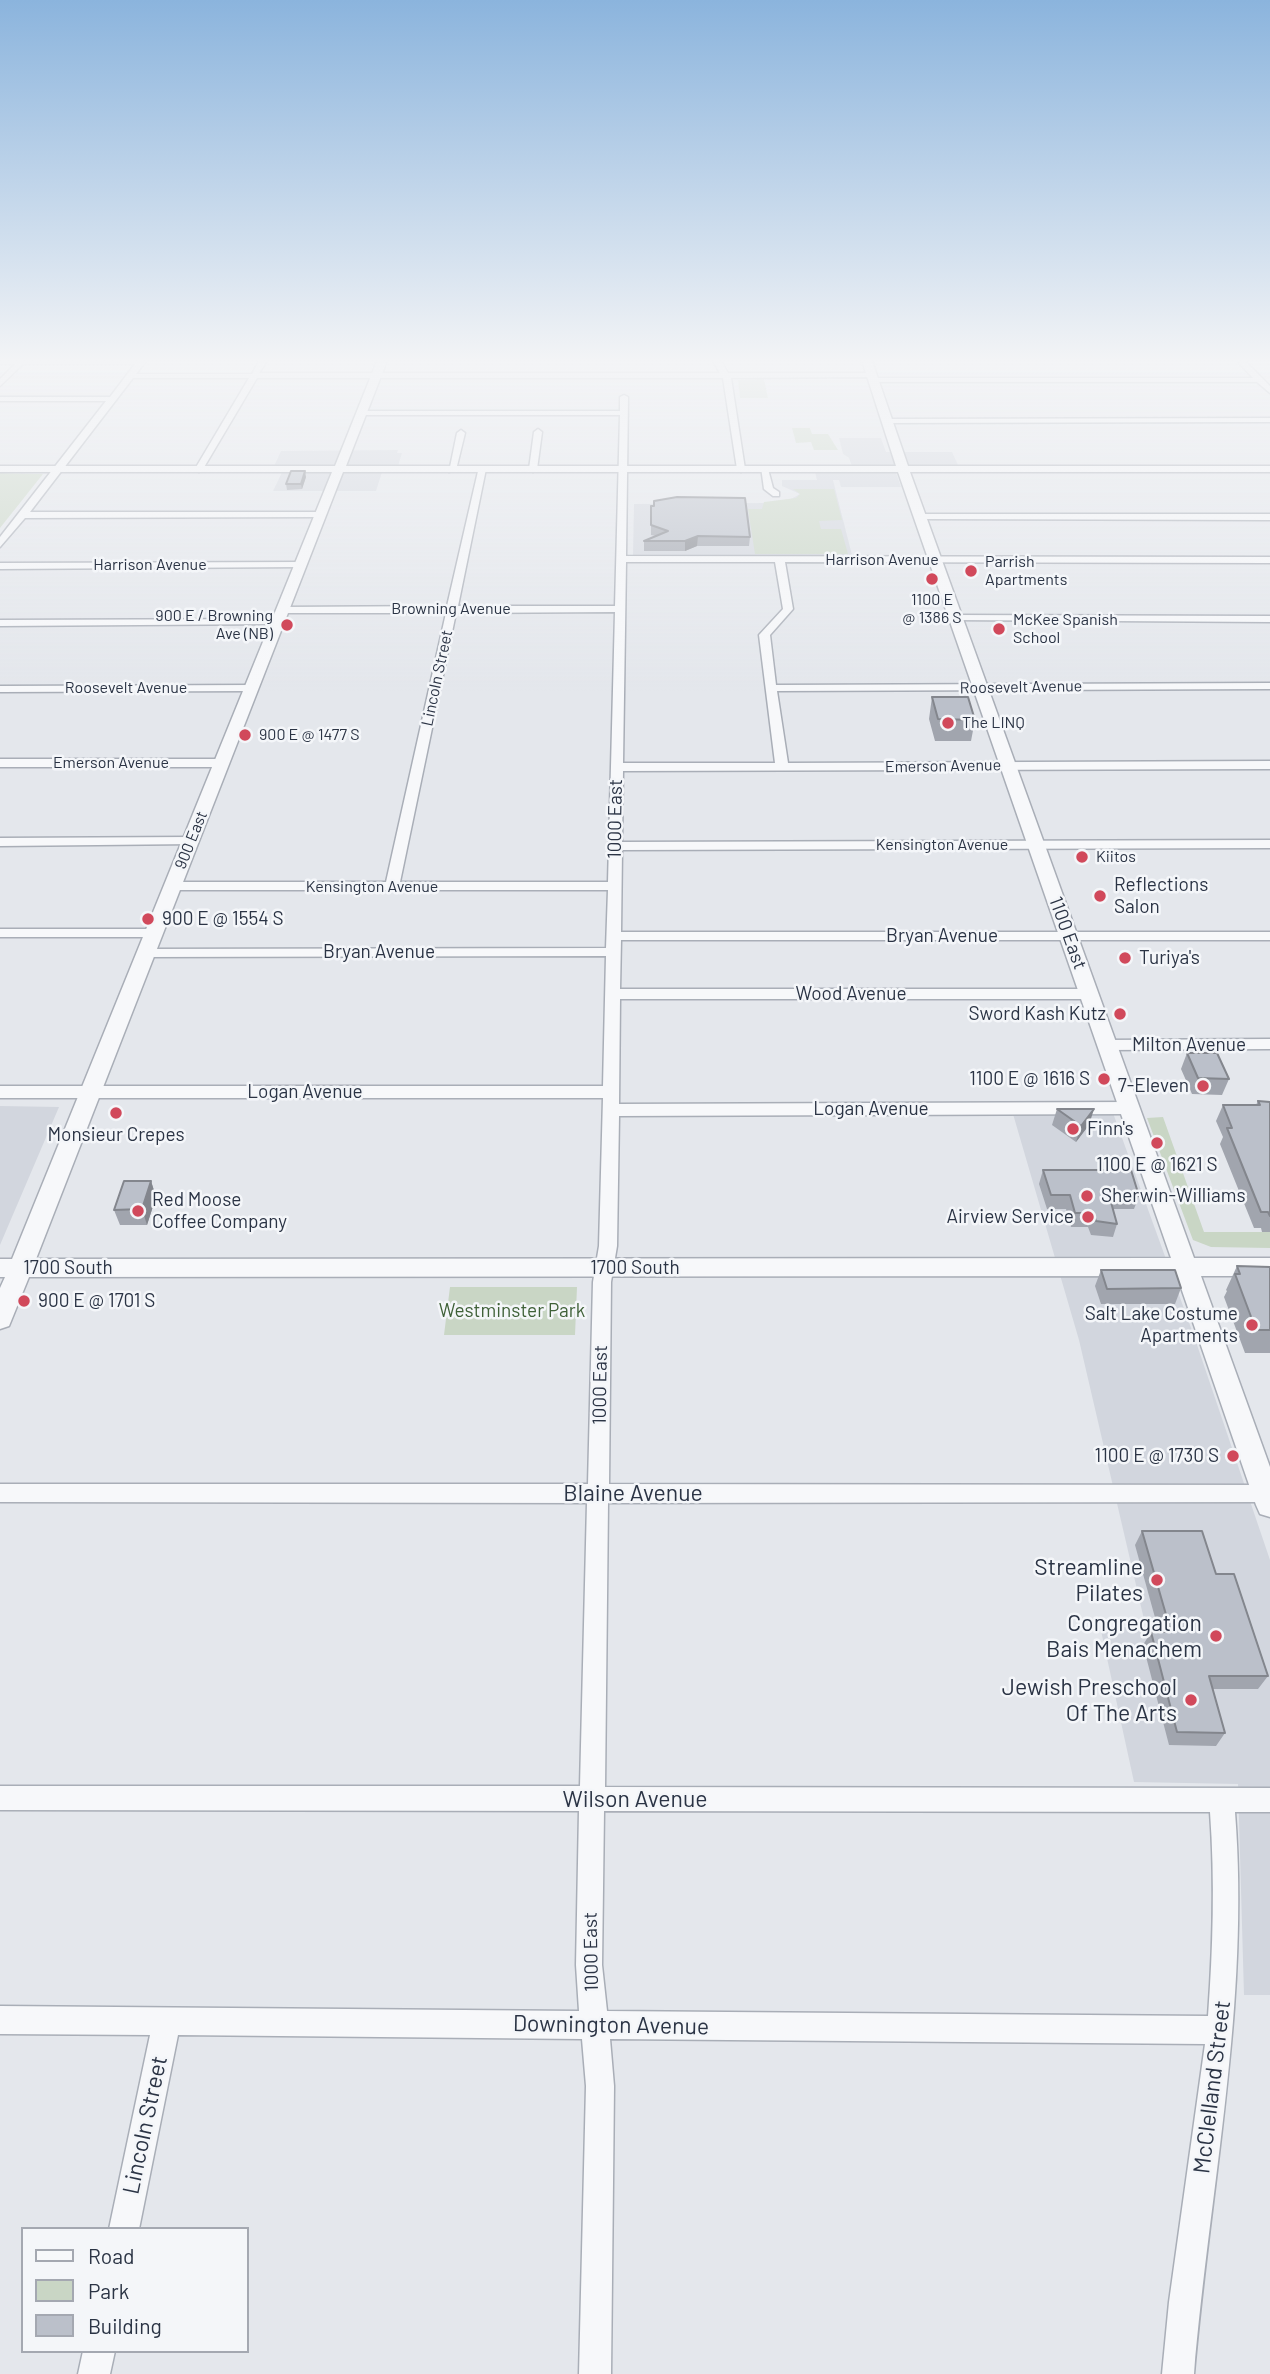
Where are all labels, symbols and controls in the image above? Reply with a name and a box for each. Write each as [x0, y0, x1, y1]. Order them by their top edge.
street label: Harrison Avenue [825, 550, 939, 570]
place label: Parrish Apartments [985, 552, 1067, 590]
street label: Harrison Avenue [93, 555, 207, 575]
marker: Parrish Apartments [963, 563, 979, 579]
marker: 1100 E @ 1386 S [924, 571, 940, 587]
place label: 1100 E @ 1386 S [902, 590, 962, 628]
street label: Browning Avenue [391, 599, 511, 619]
place label: 900 E / Browning Ave (NB) [155, 606, 273, 644]
place label: McKee Spanish School [1013, 610, 1118, 648]
marker: 900 E / Browning Ave (NB) [279, 617, 295, 633]
marker: McKee Spanish School [991, 621, 1007, 637]
street label: Lincoln Street [417, 628, 457, 728]
street label: Roosevelt Avenue [960, 676, 1082, 698]
street label: Roosevelt Avenue [65, 678, 187, 698]
place label: The LINQ [962, 713, 1025, 733]
marker: The LINQ [940, 715, 956, 731]
place label: 900 E @ 1477 S [259, 725, 360, 745]
marker: 900 E @ 1477 S [237, 727, 253, 743]
street label: Emerson Avenue [53, 753, 169, 773]
street label: Emerson Avenue [885, 755, 1001, 777]
street label: 1000 East [603, 779, 627, 859]
street label: 900 East [171, 808, 211, 872]
street label: Kensington Avenue [876, 835, 1008, 855]
place label: Kiitos [1096, 847, 1136, 867]
marker: Kiitos [1074, 849, 1090, 865]
place label: Reflections Salon [1114, 874, 1208, 918]
street label: Kensington Avenue [306, 877, 438, 897]
marker: Reflections Salon [1092, 888, 1108, 904]
street label: 1100 East [1044, 893, 1092, 973]
place label: 900 E @ 1554 S [162, 908, 284, 930]
marker: 900 E @ 1554 S [140, 911, 156, 927]
street label: Bryan Avenue [886, 925, 998, 947]
street label: Bryan Avenue [323, 941, 435, 963]
place label: Turiya's [1139, 947, 1200, 969]
marker: Turiya's [1117, 950, 1133, 966]
street label: Wood Avenue [795, 983, 907, 1005]
place label: Sword Kash Kutz [969, 1003, 1106, 1025]
marker: Sword Kash Kutz [1112, 1006, 1128, 1022]
street label: Milton Avenue [1132, 1034, 1246, 1056]
place label: 1100 E @ 1616 S [969, 1068, 1090, 1090]
marker: 1100 E @ 1616 S [1096, 1071, 1112, 1087]
place label: 7-Eleven [1118, 1075, 1189, 1097]
marker: 7-Eleven [1195, 1078, 1211, 1094]
street label: Logan Avenue [247, 1081, 363, 1103]
street label: Logan Avenue [813, 1098, 929, 1120]
marker: Monsieur Crepes [108, 1105, 124, 1121]
place label: Finn's [1087, 1118, 1134, 1140]
marker: Finn's [1065, 1121, 1081, 1137]
place label: Monsieur Crepes [47, 1124, 185, 1146]
marker: 1100 E @ 1621 S [1149, 1135, 1165, 1151]
place label: 1100 E @ 1621 S [1096, 1154, 1218, 1176]
place label: Sherwin-Williams [1101, 1185, 1246, 1207]
marker: Sherwin-Williams [1079, 1188, 1095, 1204]
place label: Red Moose Coffee Company [152, 1189, 287, 1233]
marker: Red Moose Coffee Company [130, 1203, 146, 1219]
place label: Airview Service [946, 1206, 1074, 1228]
marker: Airview Service [1080, 1209, 1096, 1225]
street label: 1700 South [23, 1257, 113, 1279]
street label: 1700 South [590, 1257, 680, 1279]
place label: 900 E @ 1701 S [38, 1290, 155, 1312]
marker: 900 E @ 1701 S [16, 1293, 32, 1309]
park label: Westminster Park [439, 1300, 585, 1322]
place label: Salt Lake Costume Apartments [1085, 1303, 1238, 1347]
marker: Salt Lake Costume Apartments [1244, 1317, 1260, 1333]
street label: 1000 East [588, 1345, 612, 1425]
place label: 1100 E @ 1730 S [1095, 1445, 1219, 1467]
marker: 1100 E @ 1730 S [1225, 1448, 1241, 1464]
street label: Blaine Avenue [563, 1479, 703, 1507]
place label: Streamline Pilates [1034, 1553, 1143, 1607]
marker: Streamline Pilates [1149, 1572, 1165, 1588]
place label: Congregation Bais Menachem [1046, 1609, 1202, 1663]
marker: Congregation Bais Menachem [1208, 1628, 1224, 1644]
place label: Jewish Preschool Of The Arts [1002, 1673, 1177, 1727]
marker: Jewish Preschool Of The Arts [1183, 1692, 1199, 1708]
street label: Wilson Avenue [562, 1785, 708, 1813]
street label: 1000 East [579, 1912, 603, 1992]
street label: McClelland Street [1188, 1999, 1236, 2175]
street label: Downington Avenue [513, 2009, 709, 2041]
street label: Lincoln Street [117, 2053, 173, 2197]
legend [21, 2227, 248, 2353]
text: Road [88, 2243, 134, 2268]
text: Park [88, 2278, 129, 2303]
text: Building [88, 2313, 162, 2338]

